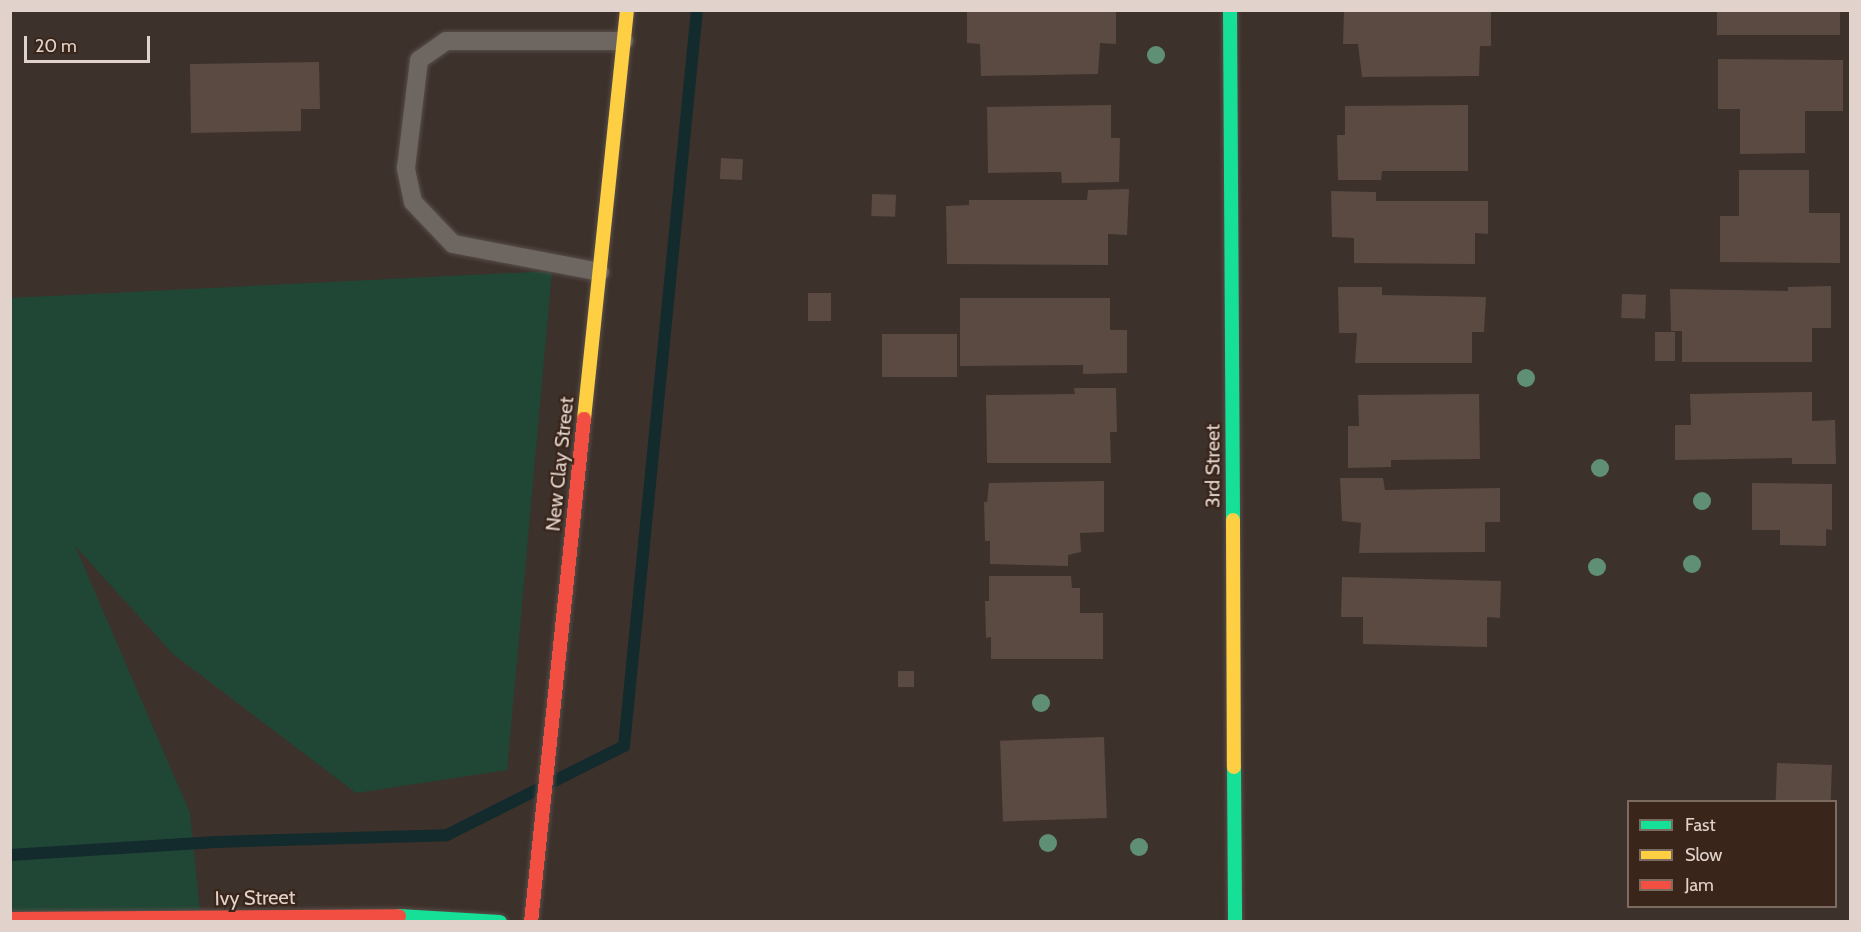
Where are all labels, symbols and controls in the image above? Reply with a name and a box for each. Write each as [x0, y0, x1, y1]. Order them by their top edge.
scale bar [27, 24, 153, 62]
text: 20 m [35, 35, 77, 57]
street label: New Clay Street [541, 395, 579, 533]
street label: 3rd Street [1201, 424, 1225, 508]
legend [1627, 800, 1837, 908]
text: Fast [1685, 814, 1716, 836]
text: Slow [1685, 844, 1722, 866]
text: Jam [1685, 874, 1714, 896]
street label: Ivy Street [214, 885, 296, 911]

